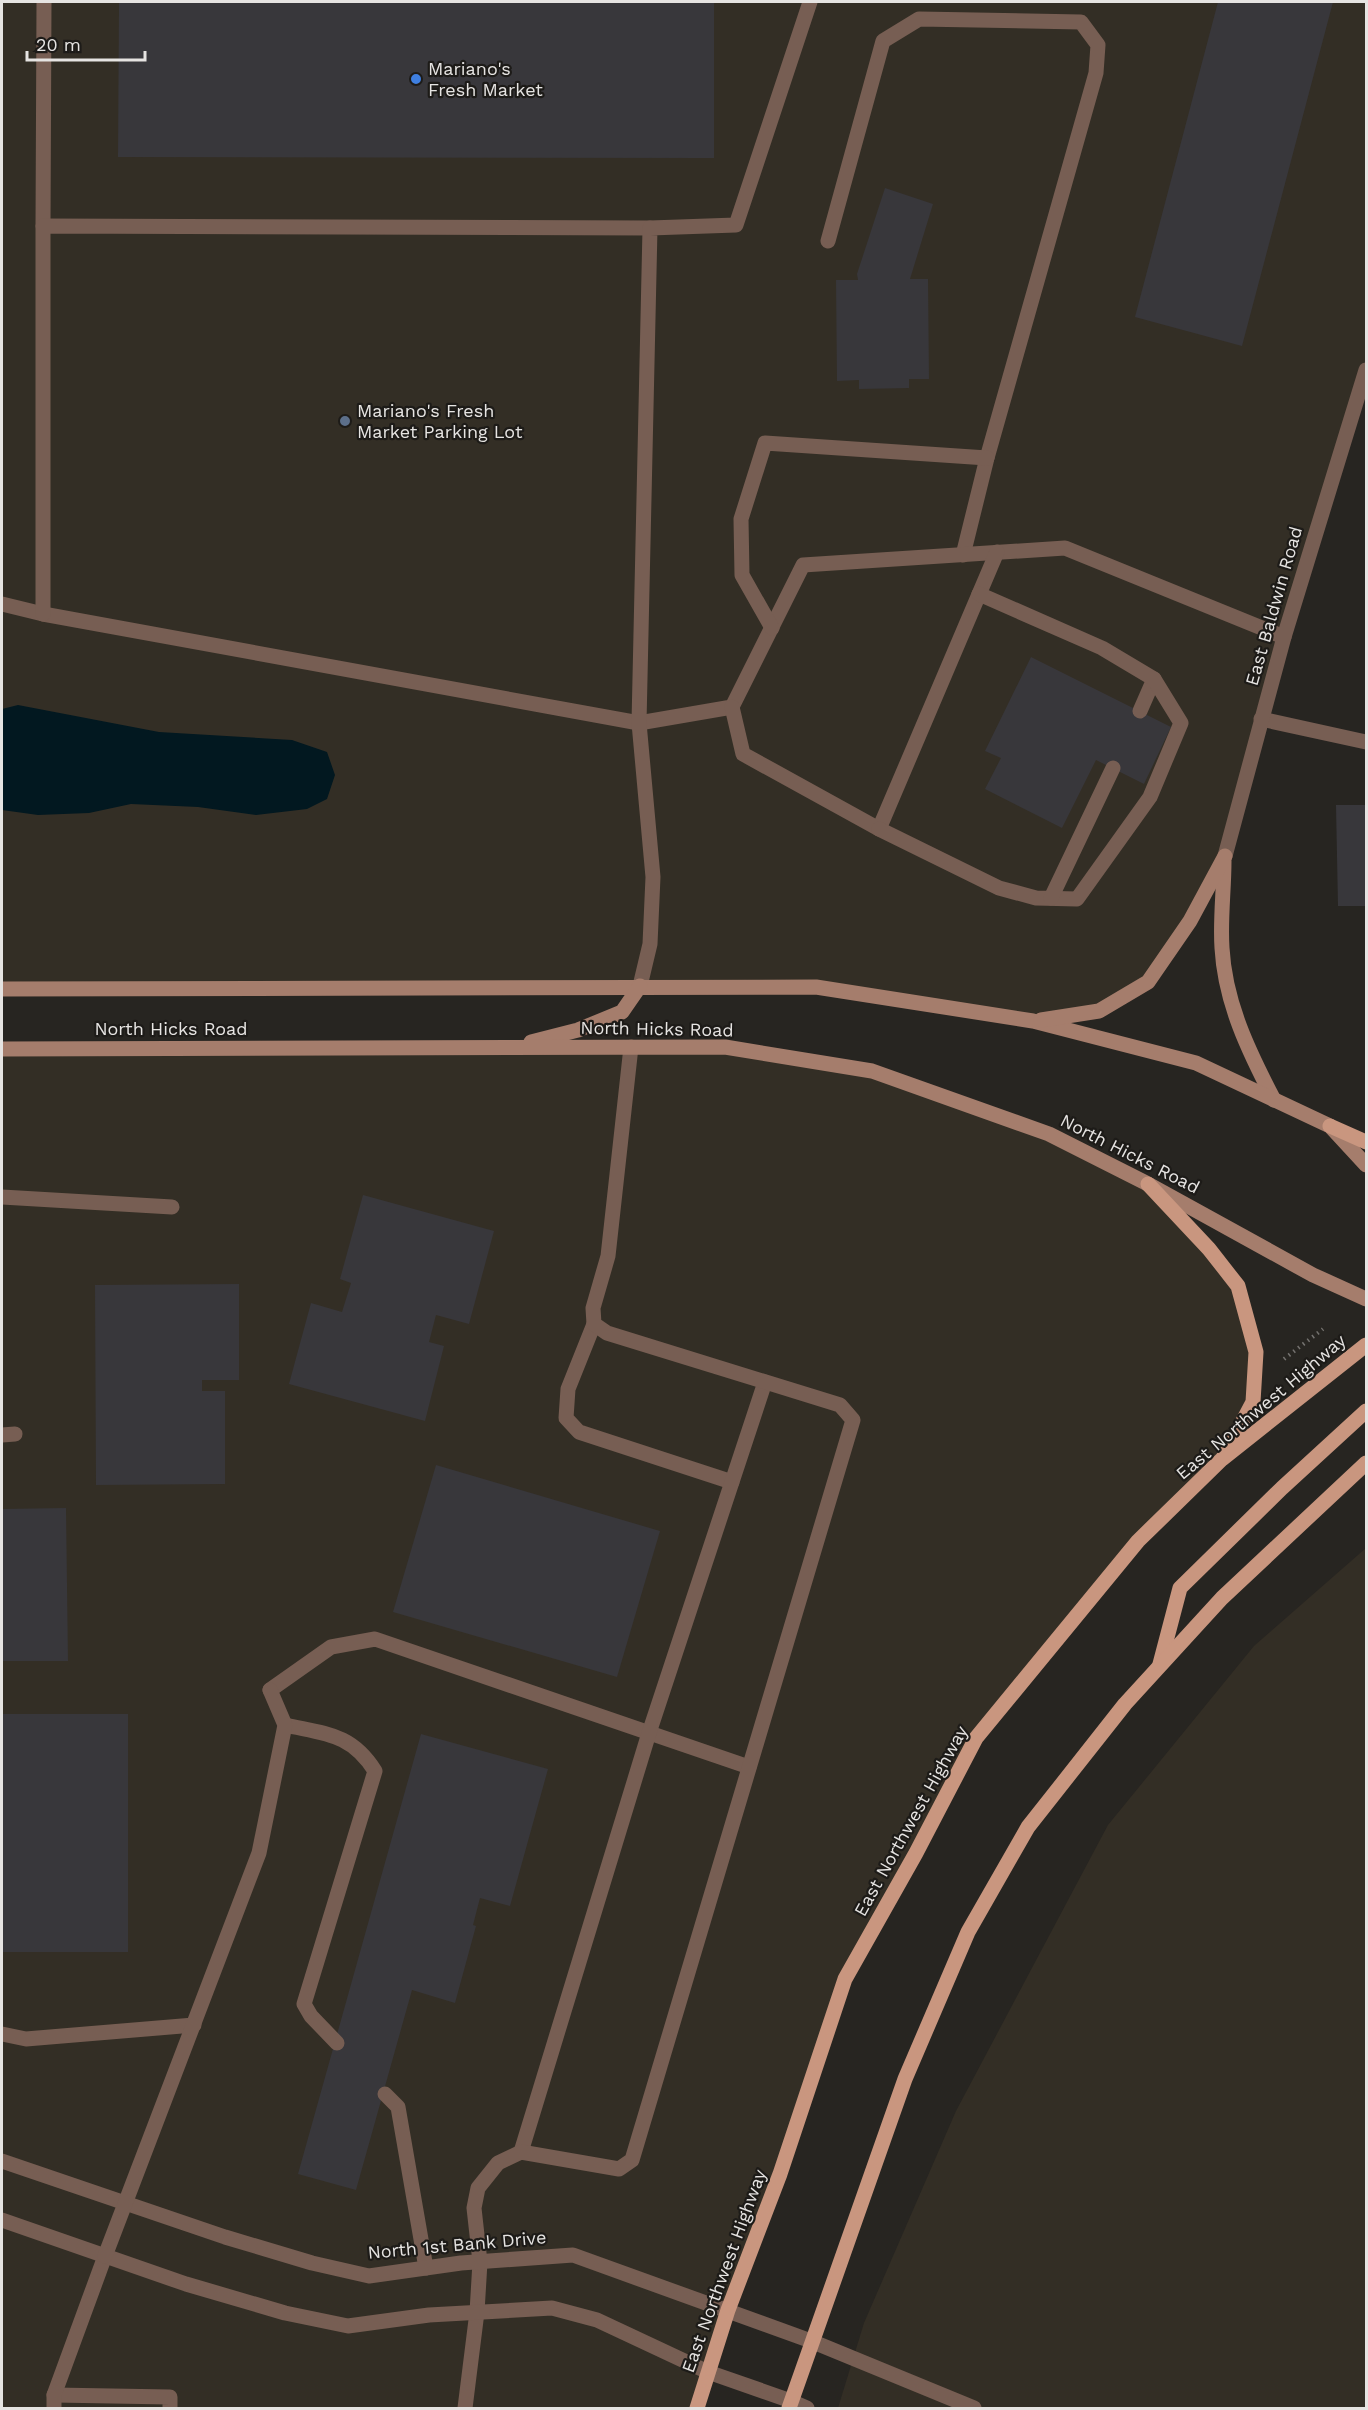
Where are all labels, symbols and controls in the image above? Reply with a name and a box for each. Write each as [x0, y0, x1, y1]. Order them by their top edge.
scale bar [27, 24, 146, 62]
text: 20 m [36, 34, 81, 55]
place label: Mariano's Fresh Market [428, 58, 543, 100]
marker: Mariano's Fresh Market [409, 72, 423, 86]
place label: Mariano's Fresh Market Parking Lot [357, 400, 523, 442]
marker: Mariano's Fresh Market Parking Lot [338, 414, 352, 428]
street label: East Baldwin Road [1241, 524, 1306, 688]
street label: North Hicks Road [580, 1017, 734, 1040]
street label: North Hicks Road [94, 1018, 248, 1039]
street label: North Hicks Road [1057, 1109, 1203, 1198]
street label: East Northwest Highway [1172, 1329, 1350, 1484]
street label: East Northwest Highway [849, 1721, 972, 1920]
street label: East Northwest Highway [677, 2166, 770, 2375]
street label: North 1st Bank Drive [367, 2226, 547, 2263]

